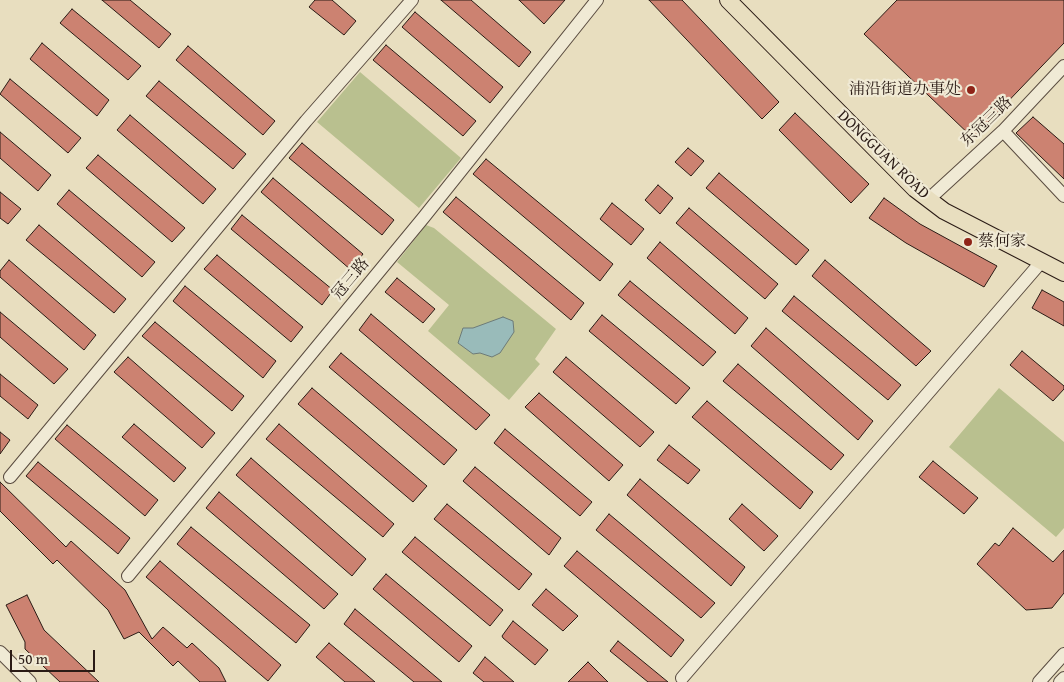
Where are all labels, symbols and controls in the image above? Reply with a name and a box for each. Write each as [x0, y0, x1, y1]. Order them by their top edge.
place label: 浦沿街道办事处 [849, 80, 961, 100]
marker: 浦沿街道办事处 [965, 84, 977, 96]
street label: 东冠三路 [957, 93, 1017, 151]
street label: DONGGUAN ROAD [833, 106, 933, 204]
place label: 蔡何家 [978, 232, 1026, 252]
marker: 蔡何家 [962, 236, 974, 248]
street label: 冠三路 [328, 254, 374, 304]
scale bar [12, 640, 98, 672]
text: 50 m [18, 648, 48, 669]

